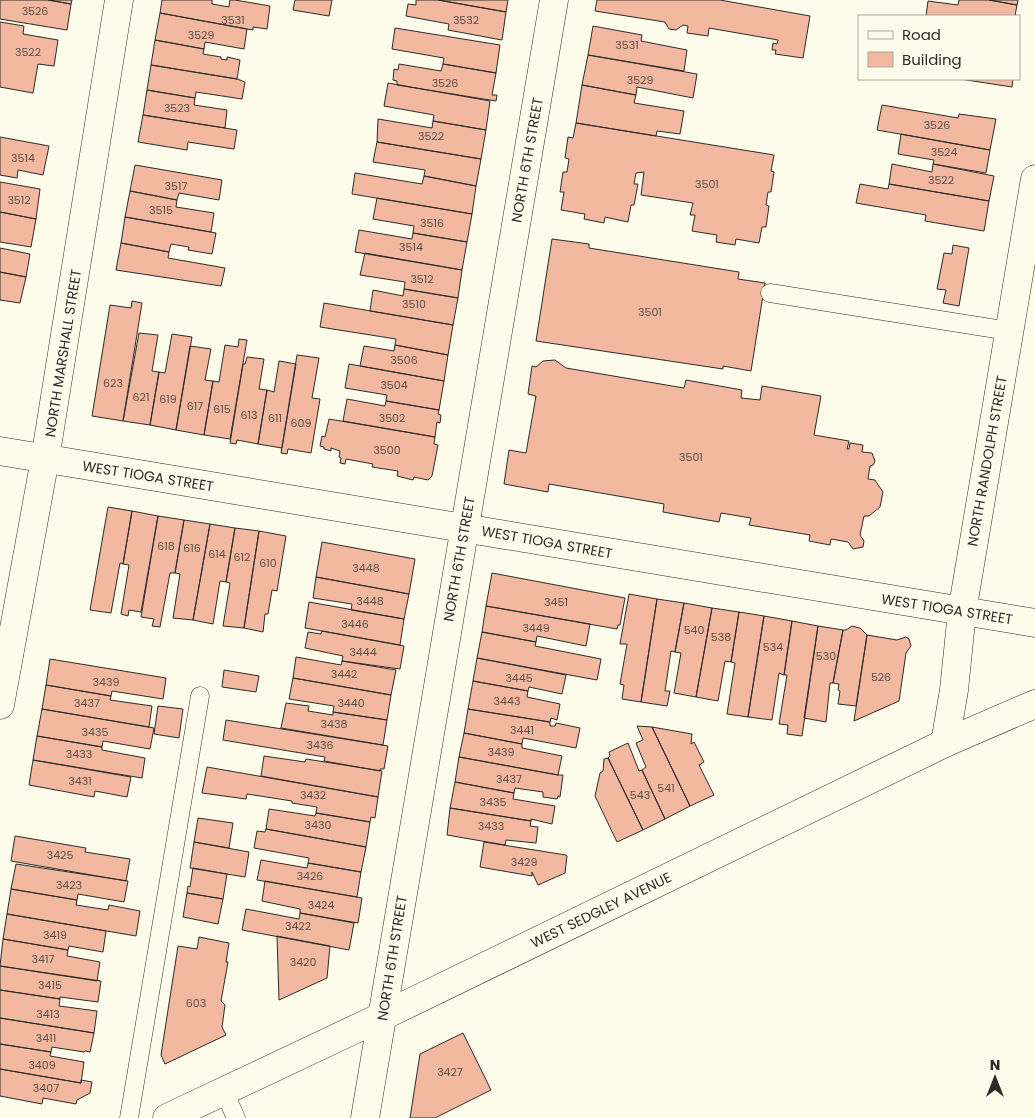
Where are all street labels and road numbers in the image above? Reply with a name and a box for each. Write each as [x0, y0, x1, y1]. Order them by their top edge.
street label: NORTH 6TH STREET [506, 96, 548, 224]
street label: NORTH MARSHALL STREET [40, 267, 86, 438]
street label: NORTH RANDOLPH STREET [962, 374, 1012, 548]
street label: WEST TIOGA STREET [81, 456, 216, 496]
street label: NORTH 6TH STREET [438, 495, 480, 623]
street label: WEST TIOGA STREET [480, 521, 614, 563]
street label: WEST TIOGA STREET [880, 589, 1015, 629]
street label: WEST SEDGLEY AVENUE [527, 867, 675, 953]
street label: NORTH 6TH STREET [372, 894, 412, 1022]

